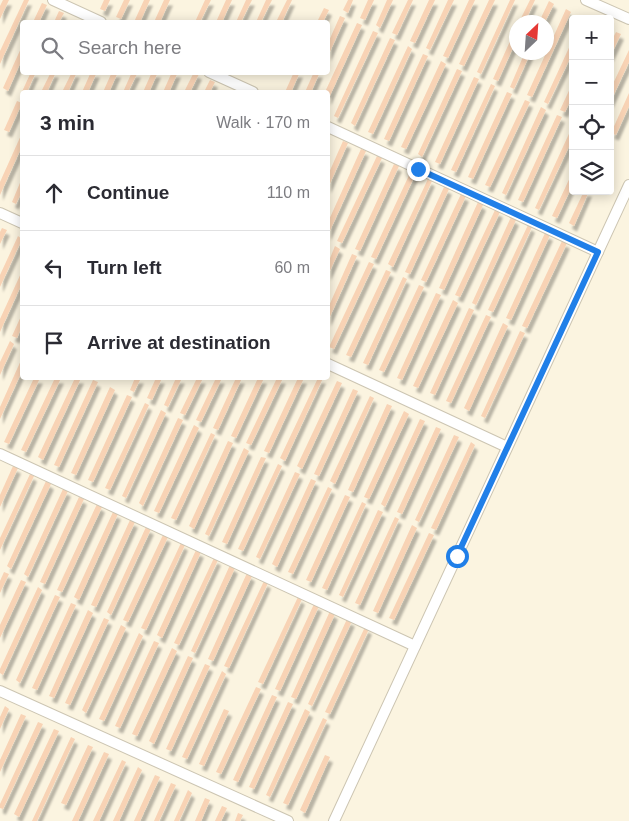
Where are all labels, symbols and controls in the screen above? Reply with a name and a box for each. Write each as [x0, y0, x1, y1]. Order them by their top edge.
north arrow [509, 15, 554, 60]
map controls [569, 15, 614, 195]
button: + [569, 15, 614, 60]
search box [20, 20, 330, 75]
icon: search [38, 34, 66, 62]
text: Search here [78, 37, 182, 58]
button: − [569, 60, 614, 105]
button: locate [569, 105, 614, 150]
text: 3 min [40, 111, 95, 134]
text: Walk · 170 m [216, 114, 310, 131]
button: layers [569, 150, 614, 195]
route end [407, 158, 430, 181]
icon: ahead [40, 179, 68, 207]
text: Continue [87, 182, 169, 203]
text: 110 m [267, 184, 310, 201]
icon: left [40, 254, 68, 282]
text: Turn left [87, 257, 162, 278]
text: 60 m [274, 259, 310, 276]
icon: arrive [40, 329, 68, 357]
text: Arrive at destination [87, 332, 271, 353]
route start [446, 545, 469, 568]

